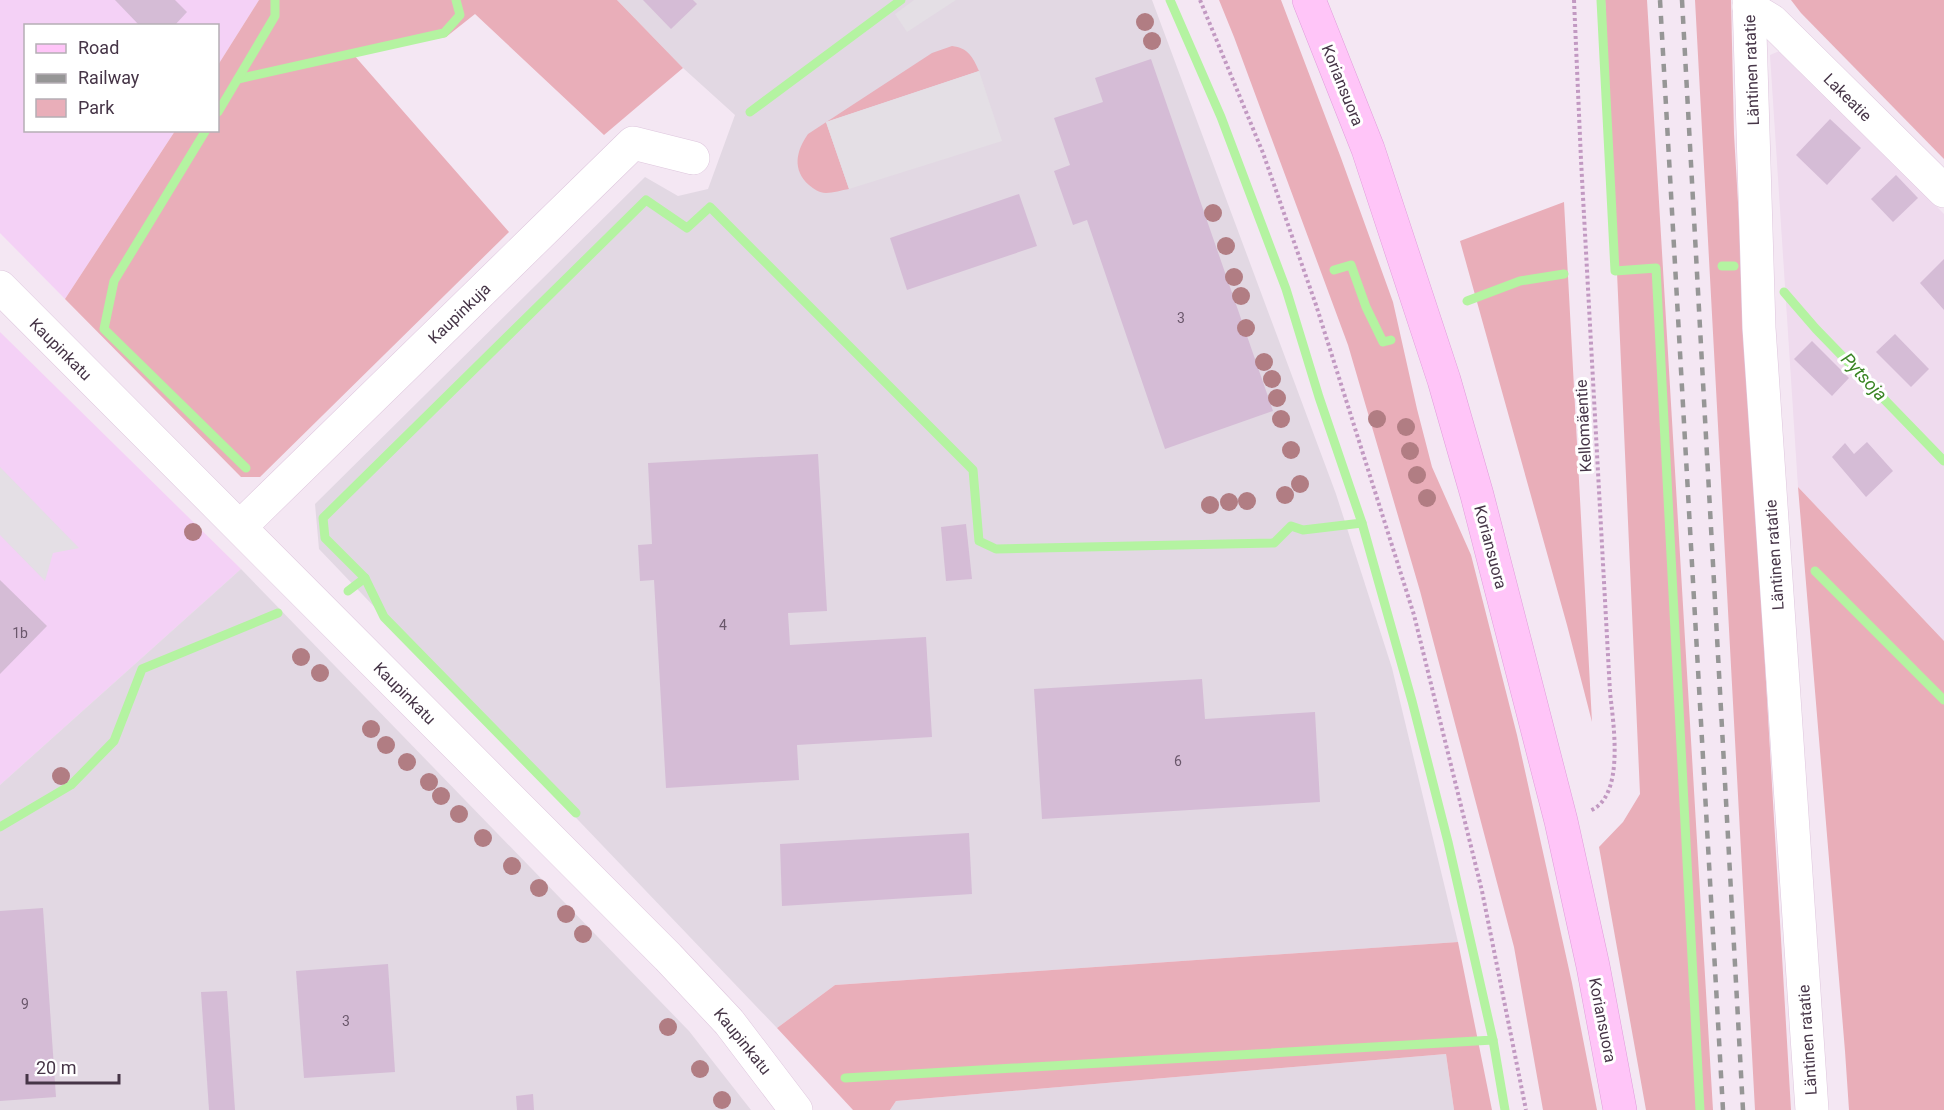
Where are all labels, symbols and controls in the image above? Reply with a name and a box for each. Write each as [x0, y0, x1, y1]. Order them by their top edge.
street label: Läntinen ratatie [1740, 14, 1763, 126]
legend [24, 24, 219, 132]
text: Road [78, 37, 119, 58]
street label: Koriansuora [1318, 42, 1367, 129]
text: Railway [78, 67, 140, 88]
street label: Lakeatie [1820, 69, 1876, 125]
text: Park [78, 97, 115, 118]
street label: Kaupinkuja [424, 279, 494, 348]
house number: 3 [1177, 310, 1185, 326]
street label: Kaupinkatu [26, 314, 96, 384]
water label: Pytsoja [1837, 348, 1892, 405]
street label: Kellomäentie [1572, 379, 1595, 473]
street label: Läntinen ratatie [1761, 499, 1788, 611]
street label: Koriansuora [1470, 503, 1511, 591]
house number: 4 [719, 617, 727, 633]
house number: 1b [12, 625, 28, 641]
street label: Kaupinkatu [370, 658, 440, 728]
house number: 6 [1174, 753, 1182, 769]
street label: Koriansuora [1585, 976, 1620, 1064]
street label: Läntinen ratatie [1794, 984, 1821, 1096]
house number: 9 [21, 996, 29, 1012]
street label: Kaupinkatu [710, 1004, 775, 1078]
house number: 3 [342, 1013, 350, 1029]
scale bar [27, 1047, 118, 1085]
text: 20 m [36, 1057, 76, 1078]

